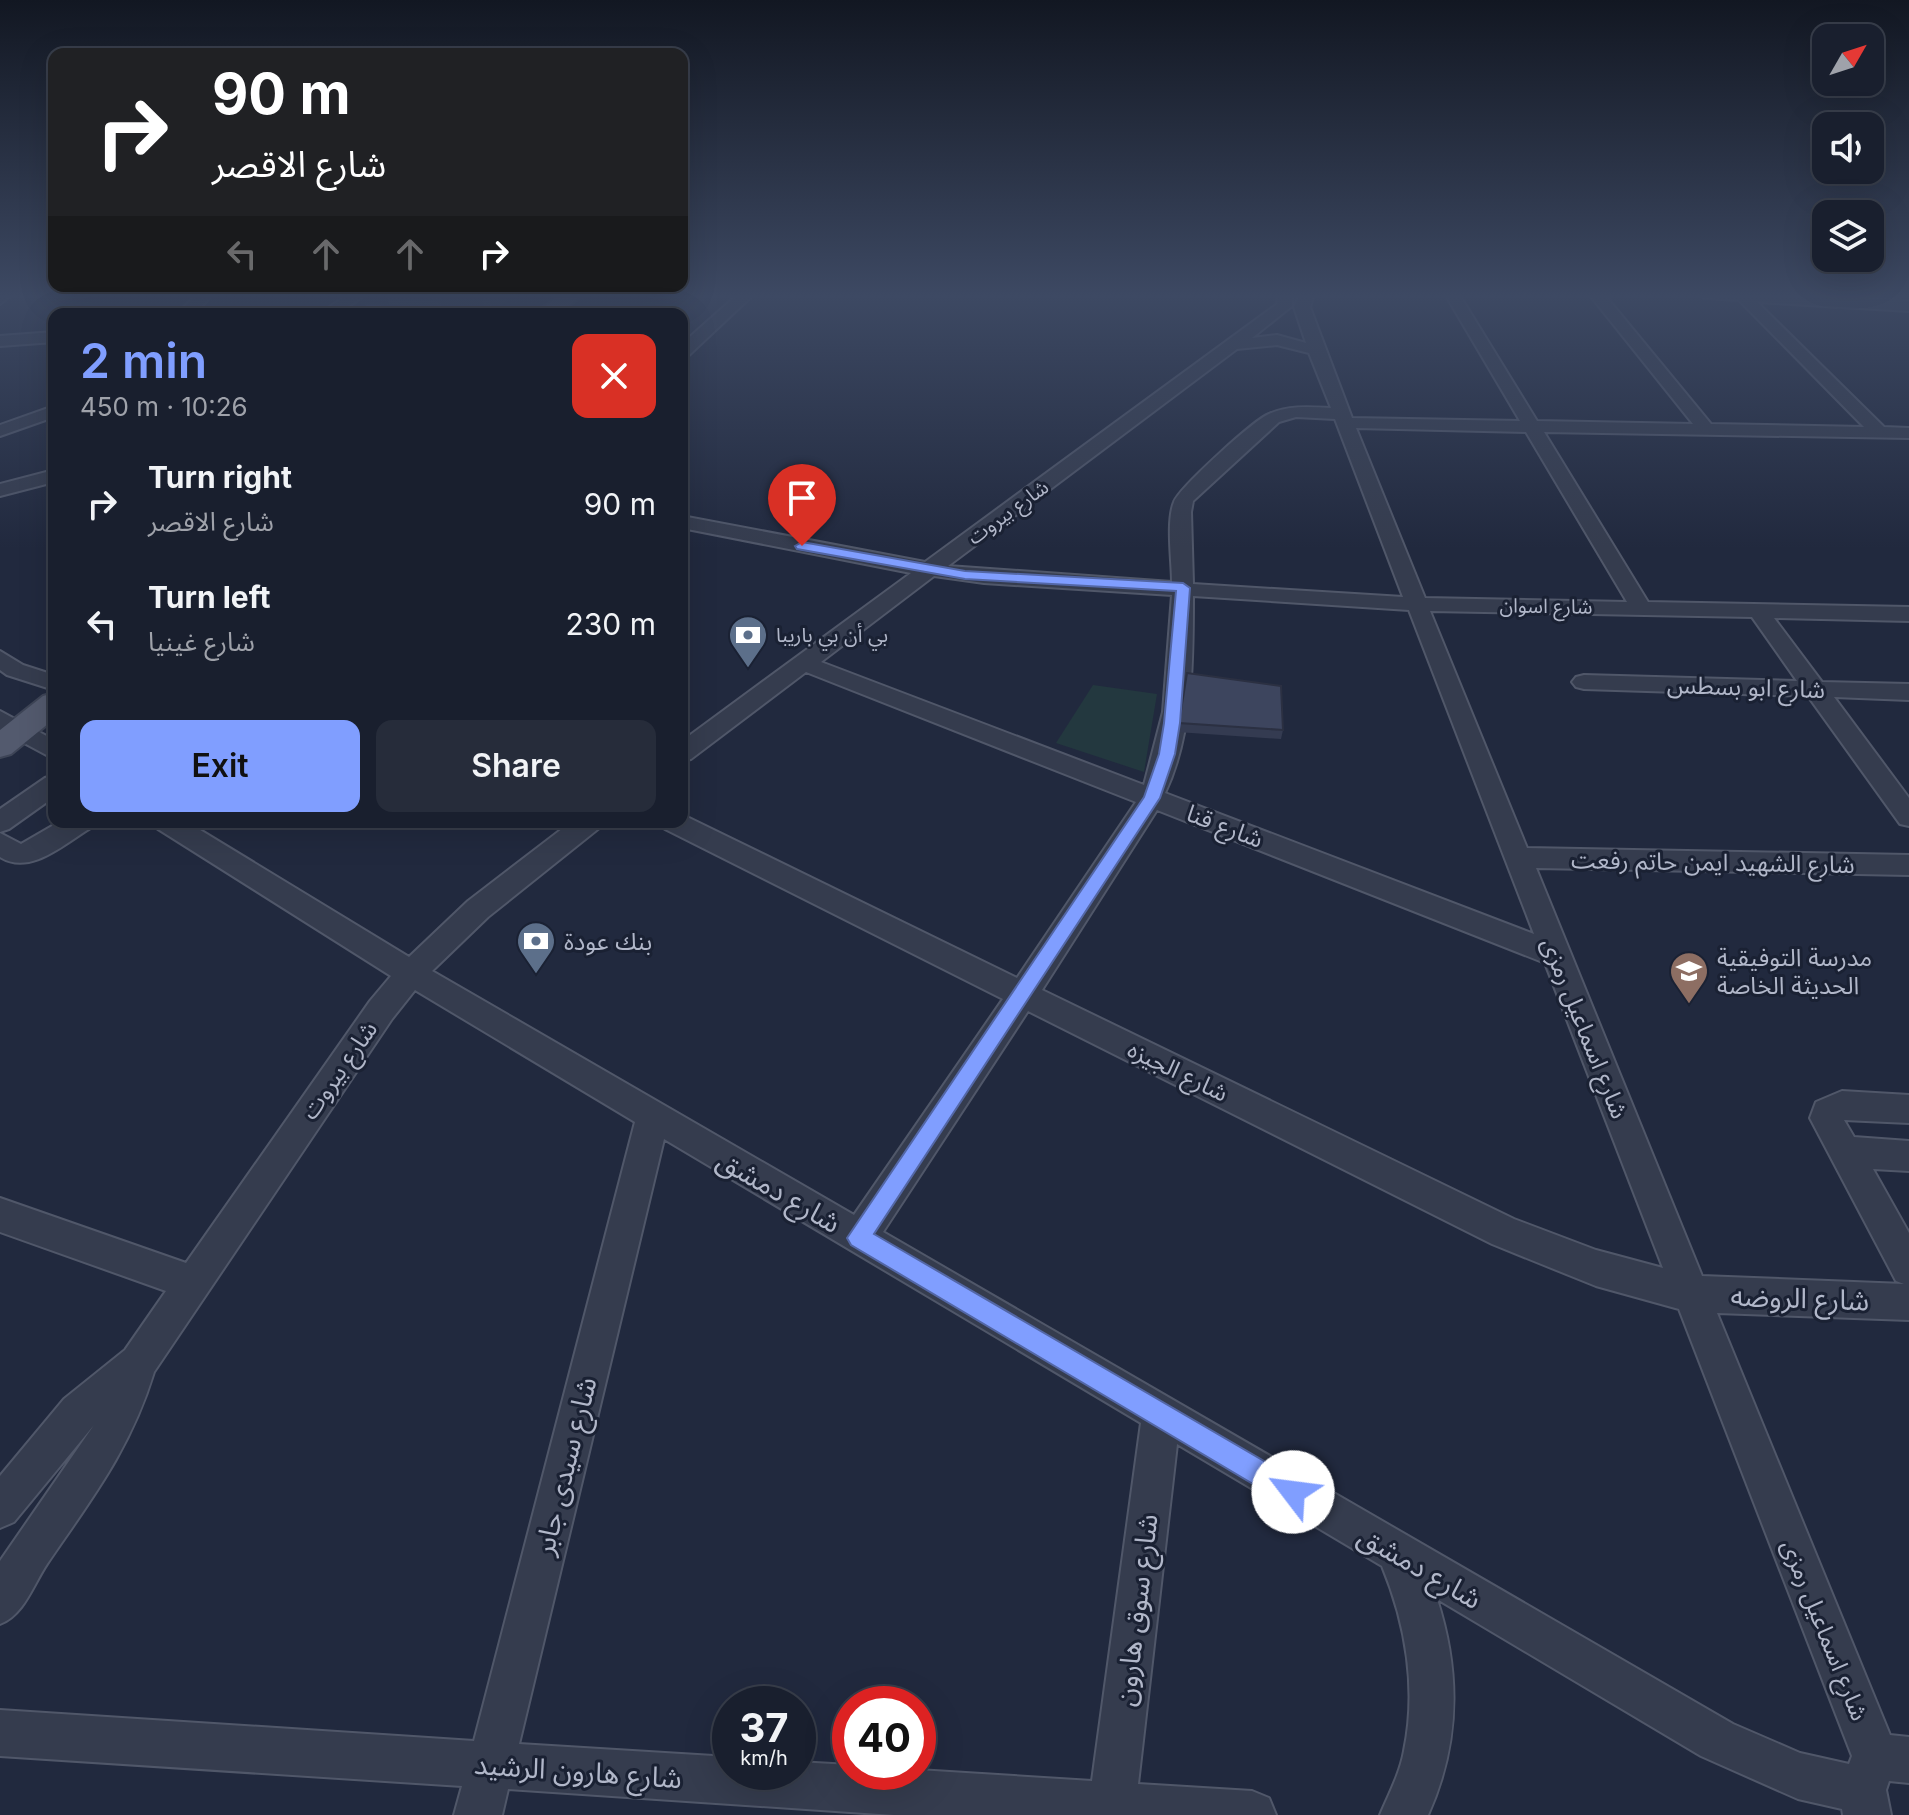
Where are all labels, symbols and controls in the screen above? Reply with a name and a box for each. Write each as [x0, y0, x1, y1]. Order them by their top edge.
north arrow [1812, 24, 1884, 96]
map controls [1812, 24, 1884, 272]
text: 90 m [212, 60, 351, 128]
icon: right [80, 80, 184, 184]
button: sound [1812, 112, 1884, 184]
text: شارع الاقصر [212, 142, 386, 186]
button: layers [1812, 200, 1884, 272]
icon: left [220, 232, 264, 276]
icon: ahead [304, 232, 348, 276]
icon: ahead [388, 232, 432, 276]
icon: right [472, 232, 516, 276]
text: 2 min [80, 331, 207, 390]
button: close [572, 334, 656, 418]
text: 450 m · 10:26 [80, 391, 248, 422]
text: Turn right [148, 459, 292, 495]
pin [768, 464, 836, 546]
street label: شارع بيروت [963, 475, 1055, 552]
icon: arrive [780, 476, 824, 520]
icon: right [80, 482, 124, 526]
text: 90 m [584, 486, 656, 522]
text: شارع الاقصر [148, 506, 274, 537]
text: Turn left [148, 579, 270, 615]
street label: شارع اسوان [1499, 593, 1593, 622]
icon: left [80, 602, 124, 646]
text: 230 m [566, 606, 656, 642]
bank icon: بي أن بي باريبا [727, 614, 769, 669]
place label: بي أن بي باريبا [776, 623, 888, 651]
text: شارع غينيا [148, 626, 255, 657]
street label: شارع ابو بسطس [1666, 670, 1826, 707]
button: Exit [80, 720, 360, 812]
button: Share [376, 720, 656, 812]
street label: شارع قنا [1182, 798, 1267, 857]
street label: شارع الشهيد ايمن حاتم رفعت [1571, 845, 1855, 882]
bank icon: بنك عودة [515, 920, 557, 975]
place label: بنك عودة [564, 927, 652, 956]
street label: شارع اسماعيل رمزى [1533, 933, 1634, 1124]
place label: مدرسة التوفيقية الحديثة الخاصة [1717, 943, 1872, 1000]
school or university icon: مدرسة التوفيقية الحديثة الخاصة [1668, 950, 1710, 1005]
street label: شارع بيروت [295, 1015, 386, 1126]
street label: شارع الجيزه [1122, 1034, 1233, 1110]
street label: شارع دمشق [709, 1142, 847, 1243]
street label: شارع الروضه [1730, 1279, 1870, 1321]
street label: شارع سيدى جابر [526, 1374, 607, 1560]
position arrow [1251, 1450, 1335, 1534]
street label: شارع سوق هارون [1107, 1512, 1169, 1709]
street label: شارع دمشق [1350, 1518, 1488, 1619]
street label: شارع اسماعيل رمزى [1773, 1535, 1874, 1726]
speed limit sign: 40 [832, 1686, 936, 1790]
text: 37 [739, 1703, 789, 1752]
text: km/h [740, 1746, 788, 1770]
street label: شارع هارون الرشيد [473, 1747, 683, 1799]

